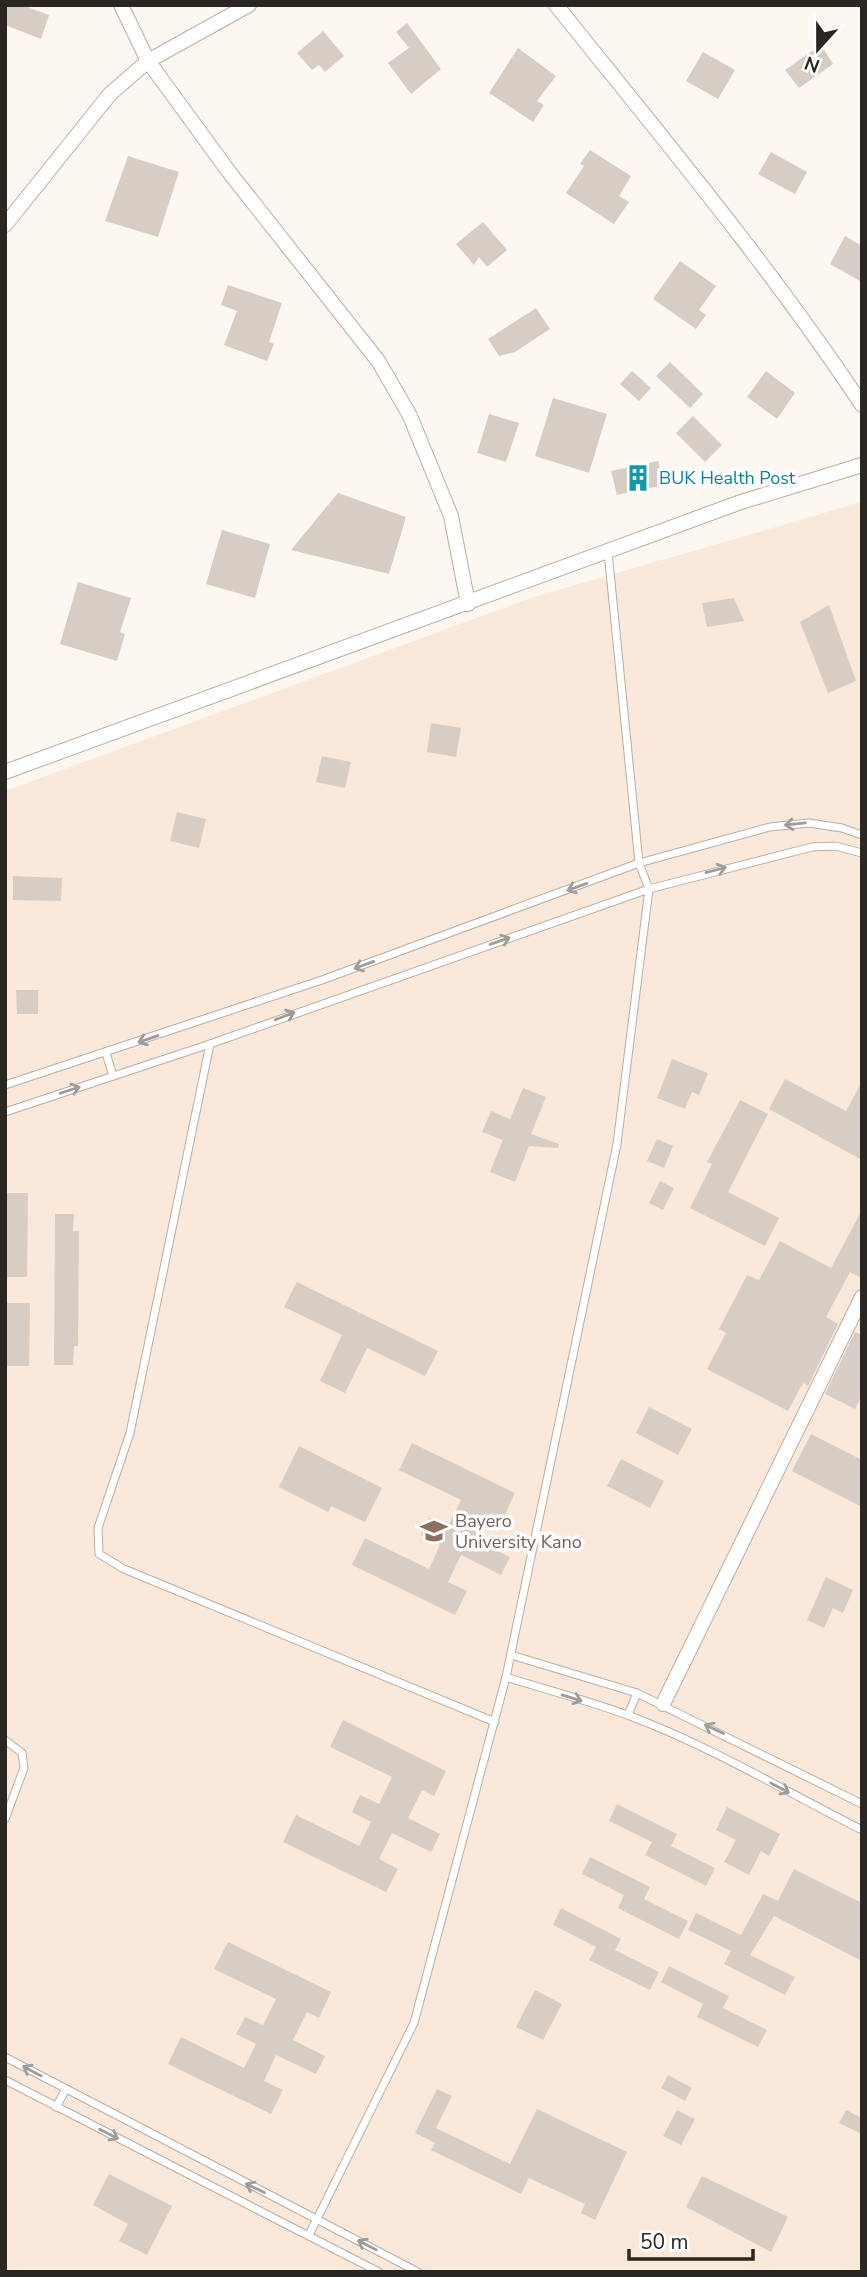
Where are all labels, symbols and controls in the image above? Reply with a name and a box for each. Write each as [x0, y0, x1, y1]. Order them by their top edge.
north arrow [783, 14, 853, 84]
text: N [801, 49, 824, 79]
building icon: BUK Health Post [623, 463, 653, 493]
place label: BUK Health Post [659, 466, 796, 490]
one-way arrow [784, 818, 807, 831]
one-way arrow [705, 863, 727, 876]
one-way arrow [567, 881, 589, 894]
one-way arrow [488, 934, 510, 946]
one-way arrow [353, 960, 375, 972]
one-way arrow [274, 1008, 295, 1021]
one-way arrow [138, 1034, 160, 1046]
one-way arrow [59, 1083, 81, 1096]
place label: Bayero University Kano [455, 1509, 582, 1554]
school or university icon: Bayero University Kano [419, 1516, 449, 1546]
one-way arrow [560, 1692, 582, 1705]
one-way arrow [704, 1721, 725, 1735]
one-way arrow [769, 1781, 790, 1795]
one-way arrow [22, 2064, 42, 2078]
one-way arrow [98, 2128, 119, 2141]
one-way arrow [245, 2180, 266, 2194]
scale bar [629, 2218, 753, 2262]
text: 50 m [640, 2228, 689, 2256]
one-way arrow [358, 2237, 378, 2251]

